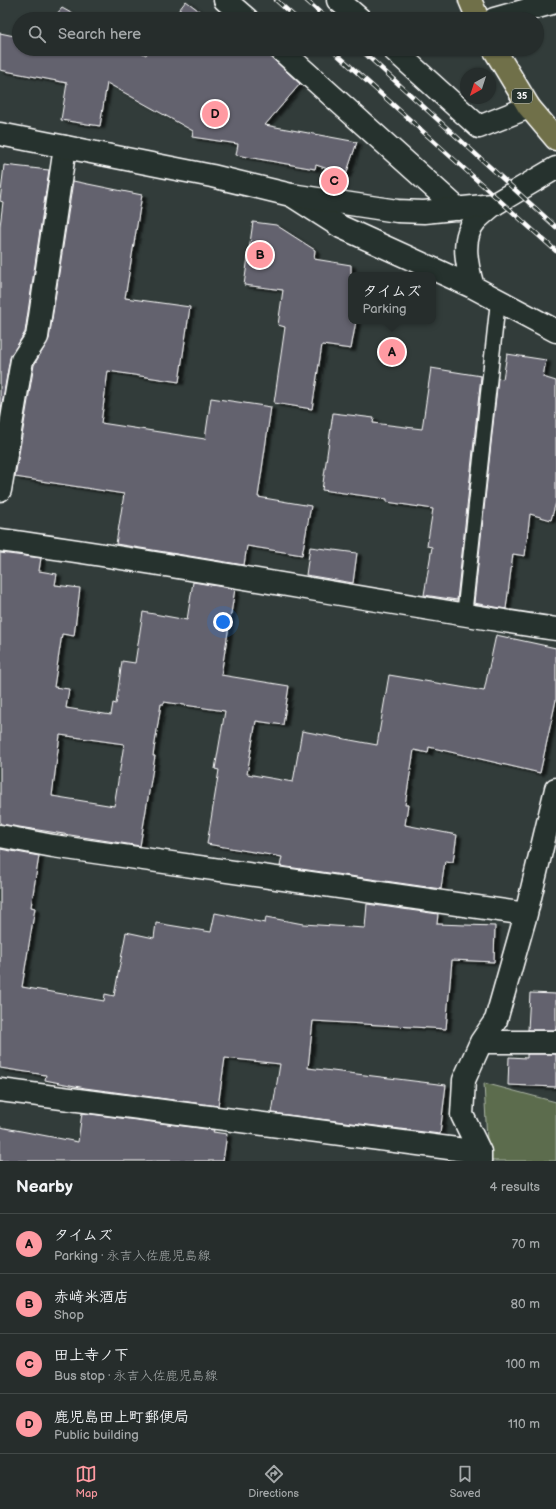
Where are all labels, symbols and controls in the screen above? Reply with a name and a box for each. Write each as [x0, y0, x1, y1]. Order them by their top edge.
search box [12, 12, 544, 56]
icon: search [26, 23, 48, 45]
text: Search here [58, 25, 141, 44]
north arrow [460, 68, 496, 104]
road number: 35 [512, 89, 532, 103]
pin: D [202, 99, 228, 129]
pin: C [321, 166, 347, 196]
pin: B [247, 240, 273, 270]
popup [348, 272, 436, 324]
text: タイムズ [363, 282, 421, 301]
text: Parking [363, 301, 407, 317]
pin: A [379, 337, 405, 367]
your location [213, 612, 233, 632]
text: Nearby [16, 1177, 73, 1197]
text: 4 results [490, 1179, 540, 1195]
text: タイムズ [54, 1226, 113, 1245]
text: A [25, 1236, 33, 1252]
text: 70 m [512, 1236, 540, 1252]
text: Parking · 永吉入佐鹿児島線 [54, 1248, 210, 1264]
text: 赤﨑米酒店 [54, 1288, 129, 1307]
text: B [24, 1296, 34, 1312]
text: 80 m [511, 1296, 540, 1312]
text: Shop [54, 1307, 84, 1323]
text: 田上寺ノ下 [54, 1346, 129, 1365]
text: C [24, 1356, 34, 1372]
text: 100 m [505, 1356, 540, 1372]
text: Bus stop · 永吉入佐鹿児島線 [54, 1368, 218, 1384]
text: 鹿児島田上町郵便局 [54, 1408, 189, 1427]
text: D [24, 1416, 34, 1432]
text: 110 m [508, 1416, 540, 1432]
text: Public building [54, 1427, 139, 1443]
tab: Map [75, 1463, 98, 1500]
tab: Directions [248, 1463, 299, 1500]
tab: Saved [450, 1463, 481, 1500]

